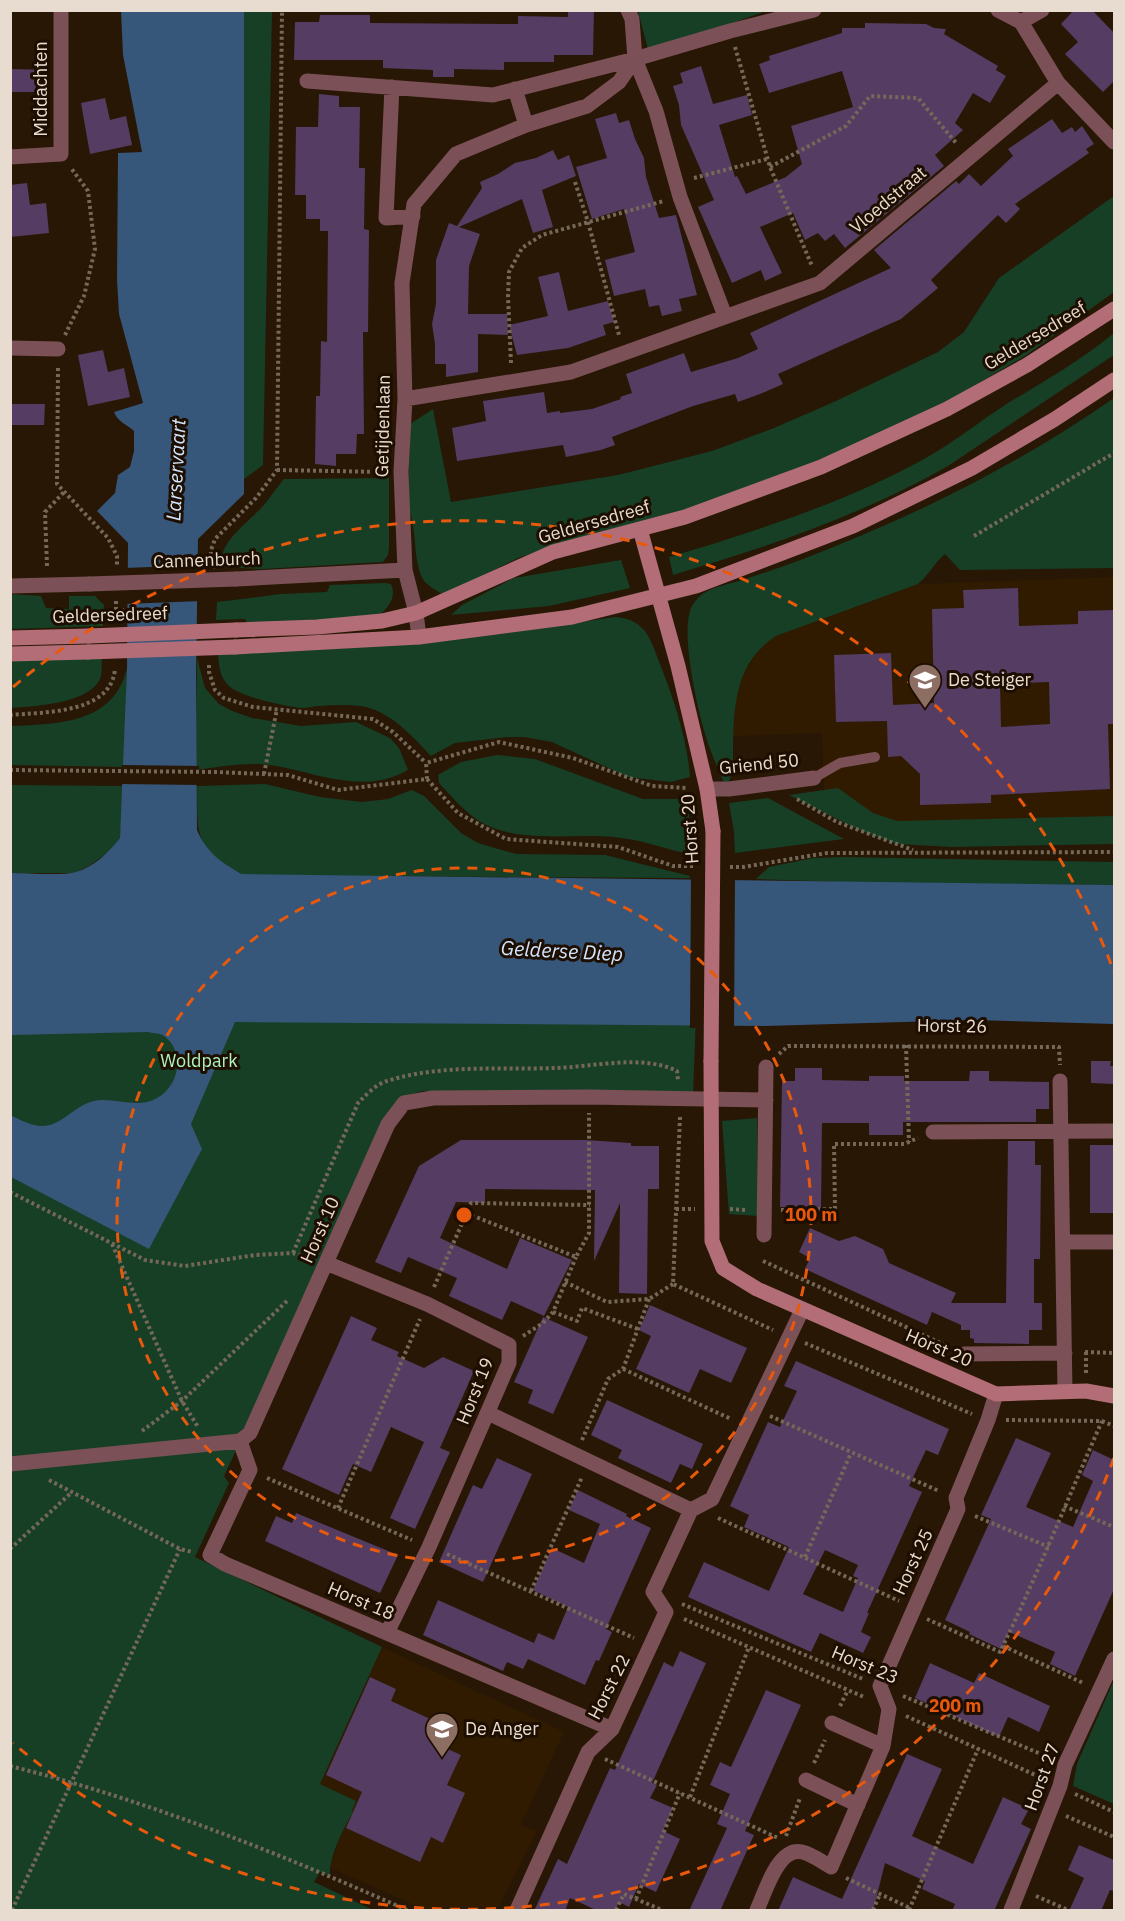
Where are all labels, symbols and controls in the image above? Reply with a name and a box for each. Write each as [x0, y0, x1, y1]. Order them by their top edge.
street label: Middachten [29, 41, 52, 137]
street label: Vloedstraat [845, 161, 931, 238]
street label: Geldersedreef [979, 296, 1090, 375]
street label: Getijdenlaan [370, 374, 395, 477]
water label: Larservaart [159, 418, 192, 522]
street label: Geldersedreef [535, 495, 653, 548]
street label: Cannenburch [153, 546, 261, 573]
street label: Geldersedreef [52, 601, 168, 628]
school or university icon: De Steiger [907, 662, 943, 709]
place label: De Steiger [948, 668, 1032, 691]
street label: Griend 50 [718, 748, 800, 779]
street label: Horst 20 [676, 793, 703, 865]
water label: Gelderse Diep [500, 934, 624, 967]
street label: Horst 26 [917, 1013, 987, 1038]
park label: Woldpark [160, 1049, 238, 1072]
street label: Horst 10 [295, 1193, 344, 1267]
text: 100 m [785, 1203, 837, 1226]
centre of rings [454, 1205, 474, 1225]
street label: Horst 20 [902, 1323, 976, 1372]
street label: Horst 19 [451, 1354, 498, 1428]
street label: Horst 25 [887, 1525, 938, 1598]
street label: Horst 18 [324, 1576, 398, 1625]
street label: Horst 23 [828, 1640, 902, 1689]
street label: Horst 22 [582, 1650, 635, 1723]
text: 200 m [929, 1694, 981, 1717]
school or university icon: De Anger [424, 1711, 460, 1758]
place label: De Anger [465, 1717, 539, 1740]
street label: Horst 27 [1019, 1740, 1064, 1814]

